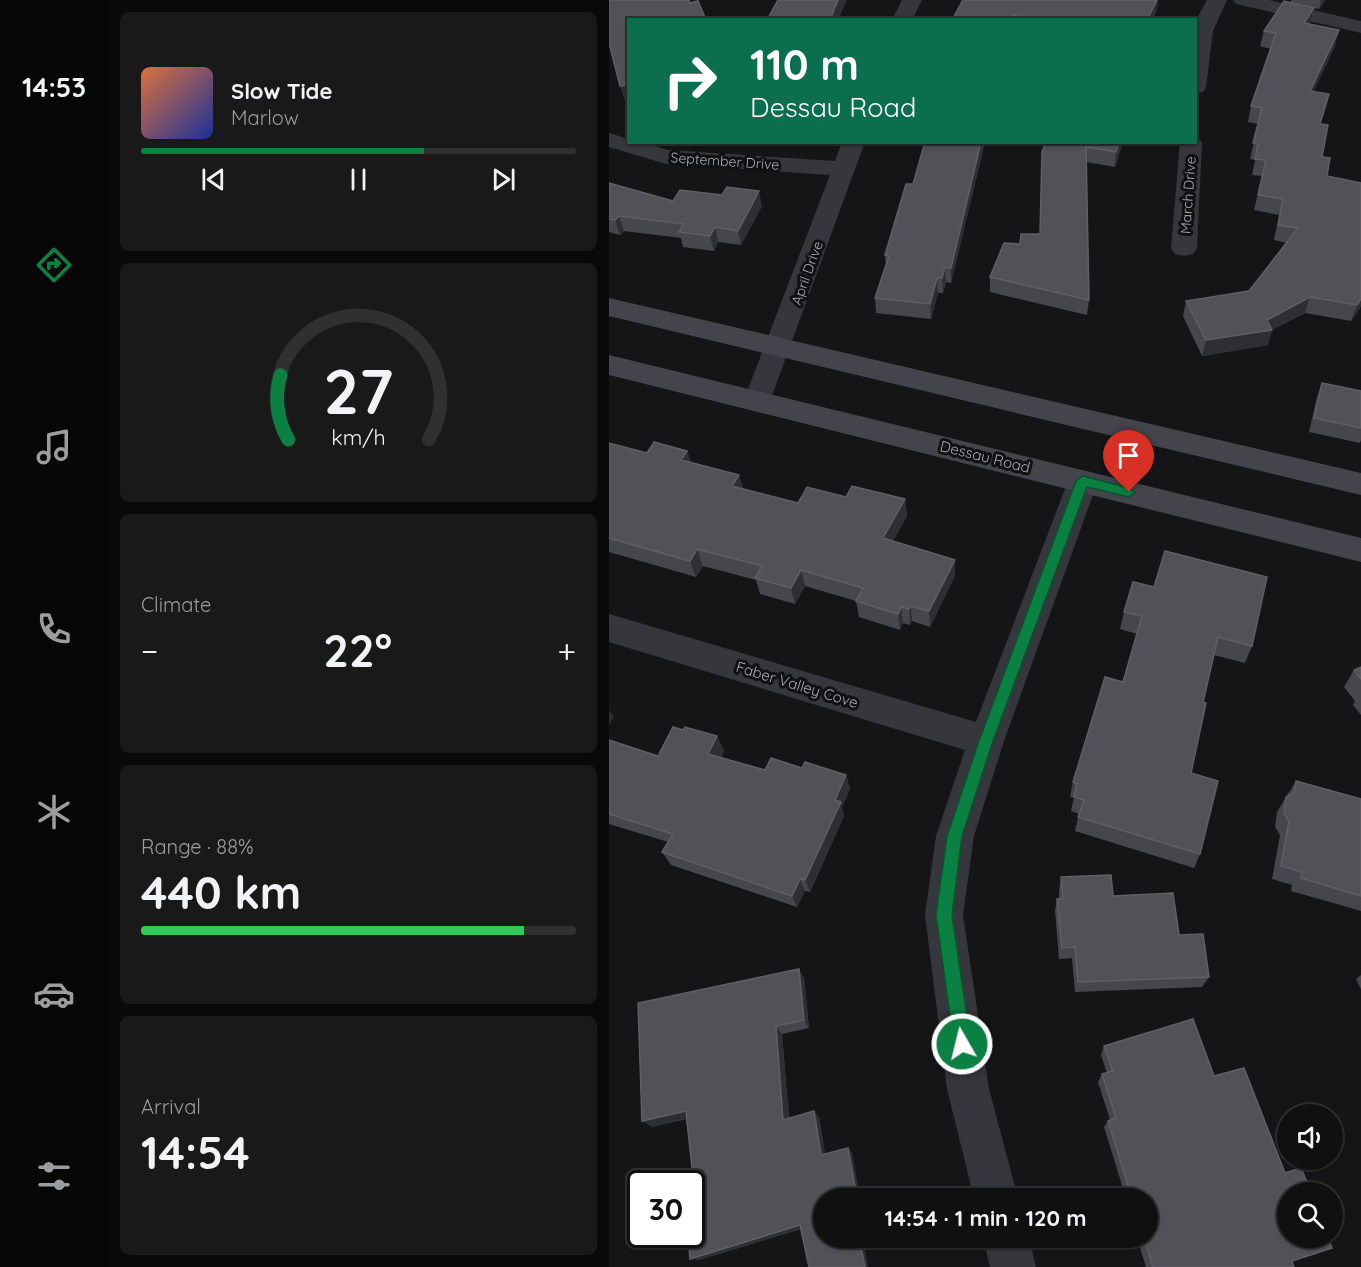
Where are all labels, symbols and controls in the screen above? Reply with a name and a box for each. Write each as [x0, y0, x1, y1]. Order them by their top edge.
text: 110 m [750, 38, 859, 91]
icon: right [651, 42, 729, 120]
text: 14:53 [22, 70, 86, 104]
text: Slow Tide [231, 77, 332, 105]
text: Dessau Road [750, 90, 916, 124]
text: Marlow [231, 105, 299, 130]
street label: September Drive [670, 148, 780, 174]
street label: March Drive [1176, 155, 1200, 234]
icon: previous [197, 163, 230, 196]
icon: pause [342, 163, 375, 196]
icon: next [487, 163, 520, 196]
street label: April Drive [787, 239, 827, 307]
icon: directions [33, 244, 75, 286]
text: 27 [324, 352, 393, 430]
text: km/h [331, 424, 386, 450]
icon: music [33, 426, 75, 468]
pin [1103, 430, 1154, 492]
street label: Dessau Road [938, 436, 1032, 477]
icon: arrive [1112, 439, 1145, 472]
text: Climate [141, 592, 211, 617]
icon: phone [33, 608, 75, 650]
text: 22° [323, 622, 392, 678]
text: − [141, 630, 158, 671]
text: + [557, 630, 576, 671]
street label: Faber Valley Cove [734, 657, 860, 712]
icon: climate [33, 791, 75, 833]
text: Range · 88% [141, 834, 253, 859]
text: 440 km [141, 864, 301, 920]
icon: car [33, 973, 75, 1015]
position arrow [930, 1012, 994, 1076]
text: Arrival [141, 1094, 201, 1119]
map controls [1277, 1104, 1343, 1248]
button: sound [1277, 1104, 1343, 1170]
text: 14:54 [141, 1124, 250, 1180]
icon: filters [33, 1155, 75, 1197]
speed limit sign: 30 [627, 1170, 705, 1248]
button: search [1277, 1182, 1343, 1248]
text: 14:54 · 1 min · 120 m [885, 1204, 1086, 1232]

